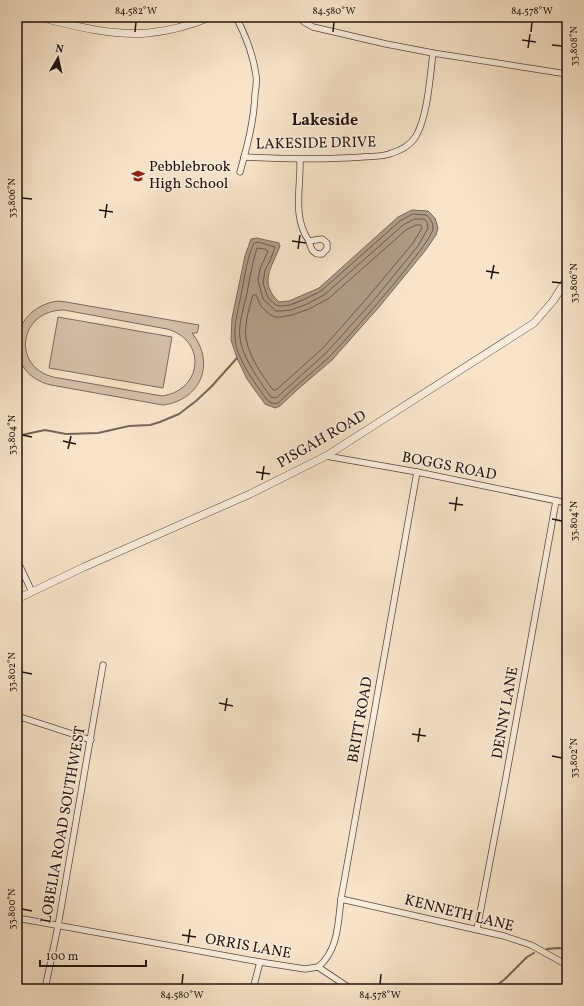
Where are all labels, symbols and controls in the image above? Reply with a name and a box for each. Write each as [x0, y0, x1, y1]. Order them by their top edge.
text: 84.582°W [115, 4, 157, 18]
text: 84.580°W [313, 4, 355, 18]
text: 84.578°W [511, 4, 553, 18]
text: 33.808°N [567, 25, 581, 66]
north arrow [38, 38, 78, 78]
text: N [54, 42, 64, 58]
district label: Lakeside [292, 110, 358, 132]
street label: LAKESIDE DRIVE [256, 132, 376, 156]
place label: Pebblebrook High School [149, 157, 231, 195]
school or university icon: Pebblebrook High School [130, 168, 146, 184]
text: 33.806°N [5, 177, 19, 218]
text: 33.806°N [567, 262, 581, 303]
street label: PISGAH ROAD [273, 406, 371, 474]
text: 33.804°N [5, 414, 19, 455]
street label: BOGGS ROAD [400, 448, 498, 486]
text: 33.804°N [567, 500, 581, 541]
text: 33.802°N [5, 651, 19, 692]
street label: DENNY LANE [488, 665, 524, 761]
street label: BRITT ROAD [343, 675, 379, 765]
street label: LOBELIA ROAD SOUTHWEST [36, 724, 92, 925]
text: 33.802°N [567, 737, 581, 778]
text: 33.800°N [5, 888, 19, 929]
street label: KENNETH LANE [402, 890, 516, 938]
street label: ORRIS LANE [203, 929, 293, 965]
scale bar [40, 942, 146, 968]
text: 100 m [46, 949, 79, 965]
text: 84.580°W [161, 988, 203, 1002]
text: 84.578°W [359, 988, 401, 1002]

